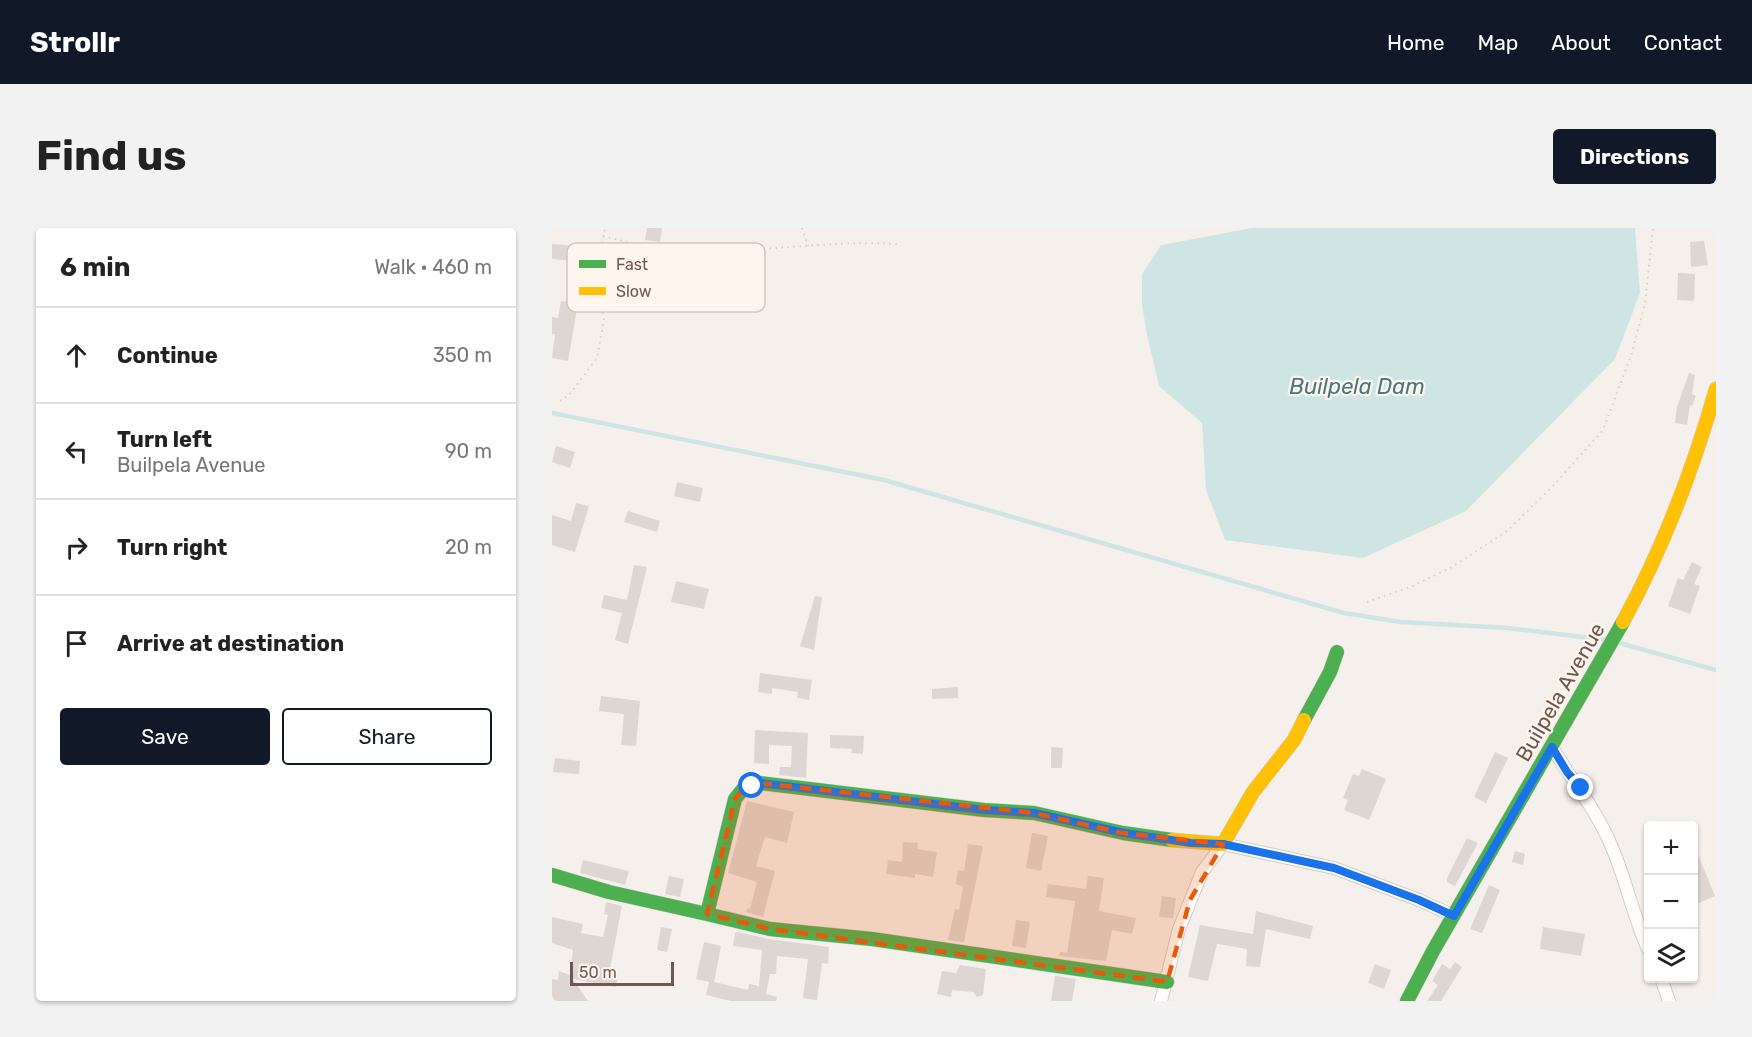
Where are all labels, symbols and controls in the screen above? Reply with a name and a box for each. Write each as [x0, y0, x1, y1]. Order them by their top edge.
text: Strollr [30, 26, 120, 59]
text: Home [1387, 30, 1444, 55]
text: Map [1477, 30, 1518, 55]
text: About [1551, 30, 1611, 55]
text: Contact [1644, 30, 1722, 55]
button: Directions [1553, 129, 1716, 184]
text: Find us [36, 131, 187, 181]
legend [567, 243, 765, 312]
text: 6 min [60, 252, 130, 283]
text: Walk · 460 m [374, 255, 492, 279]
text: Fast [616, 255, 648, 274]
text: Slow [616, 282, 652, 301]
icon: ahead [60, 339, 93, 372]
text: Continue [117, 342, 218, 369]
text: 350 m [433, 343, 492, 367]
water label: Builpela Dam [1289, 373, 1425, 400]
text: Turn left [117, 426, 212, 453]
icon: left [60, 435, 93, 468]
text: 90 m [445, 439, 492, 463]
text: Builpela Avenue [117, 453, 266, 477]
icon: right [60, 531, 93, 564]
text: Turn right [117, 534, 227, 561]
text: 20 m [445, 535, 492, 559]
street label: Builpela Avenue [1510, 618, 1610, 766]
icon: arrive [60, 627, 93, 660]
text: Arrive at destination [117, 630, 344, 657]
button: Save [60, 708, 270, 765]
button: Share [282, 708, 492, 765]
route start [738, 772, 764, 798]
route end [1567, 774, 1593, 800]
map controls [1644, 821, 1698, 983]
button: + [1644, 821, 1698, 875]
button: − [1644, 875, 1698, 929]
button: layers [1644, 929, 1698, 983]
scale bar [570, 959, 674, 986]
text: 50 m [579, 963, 617, 982]

